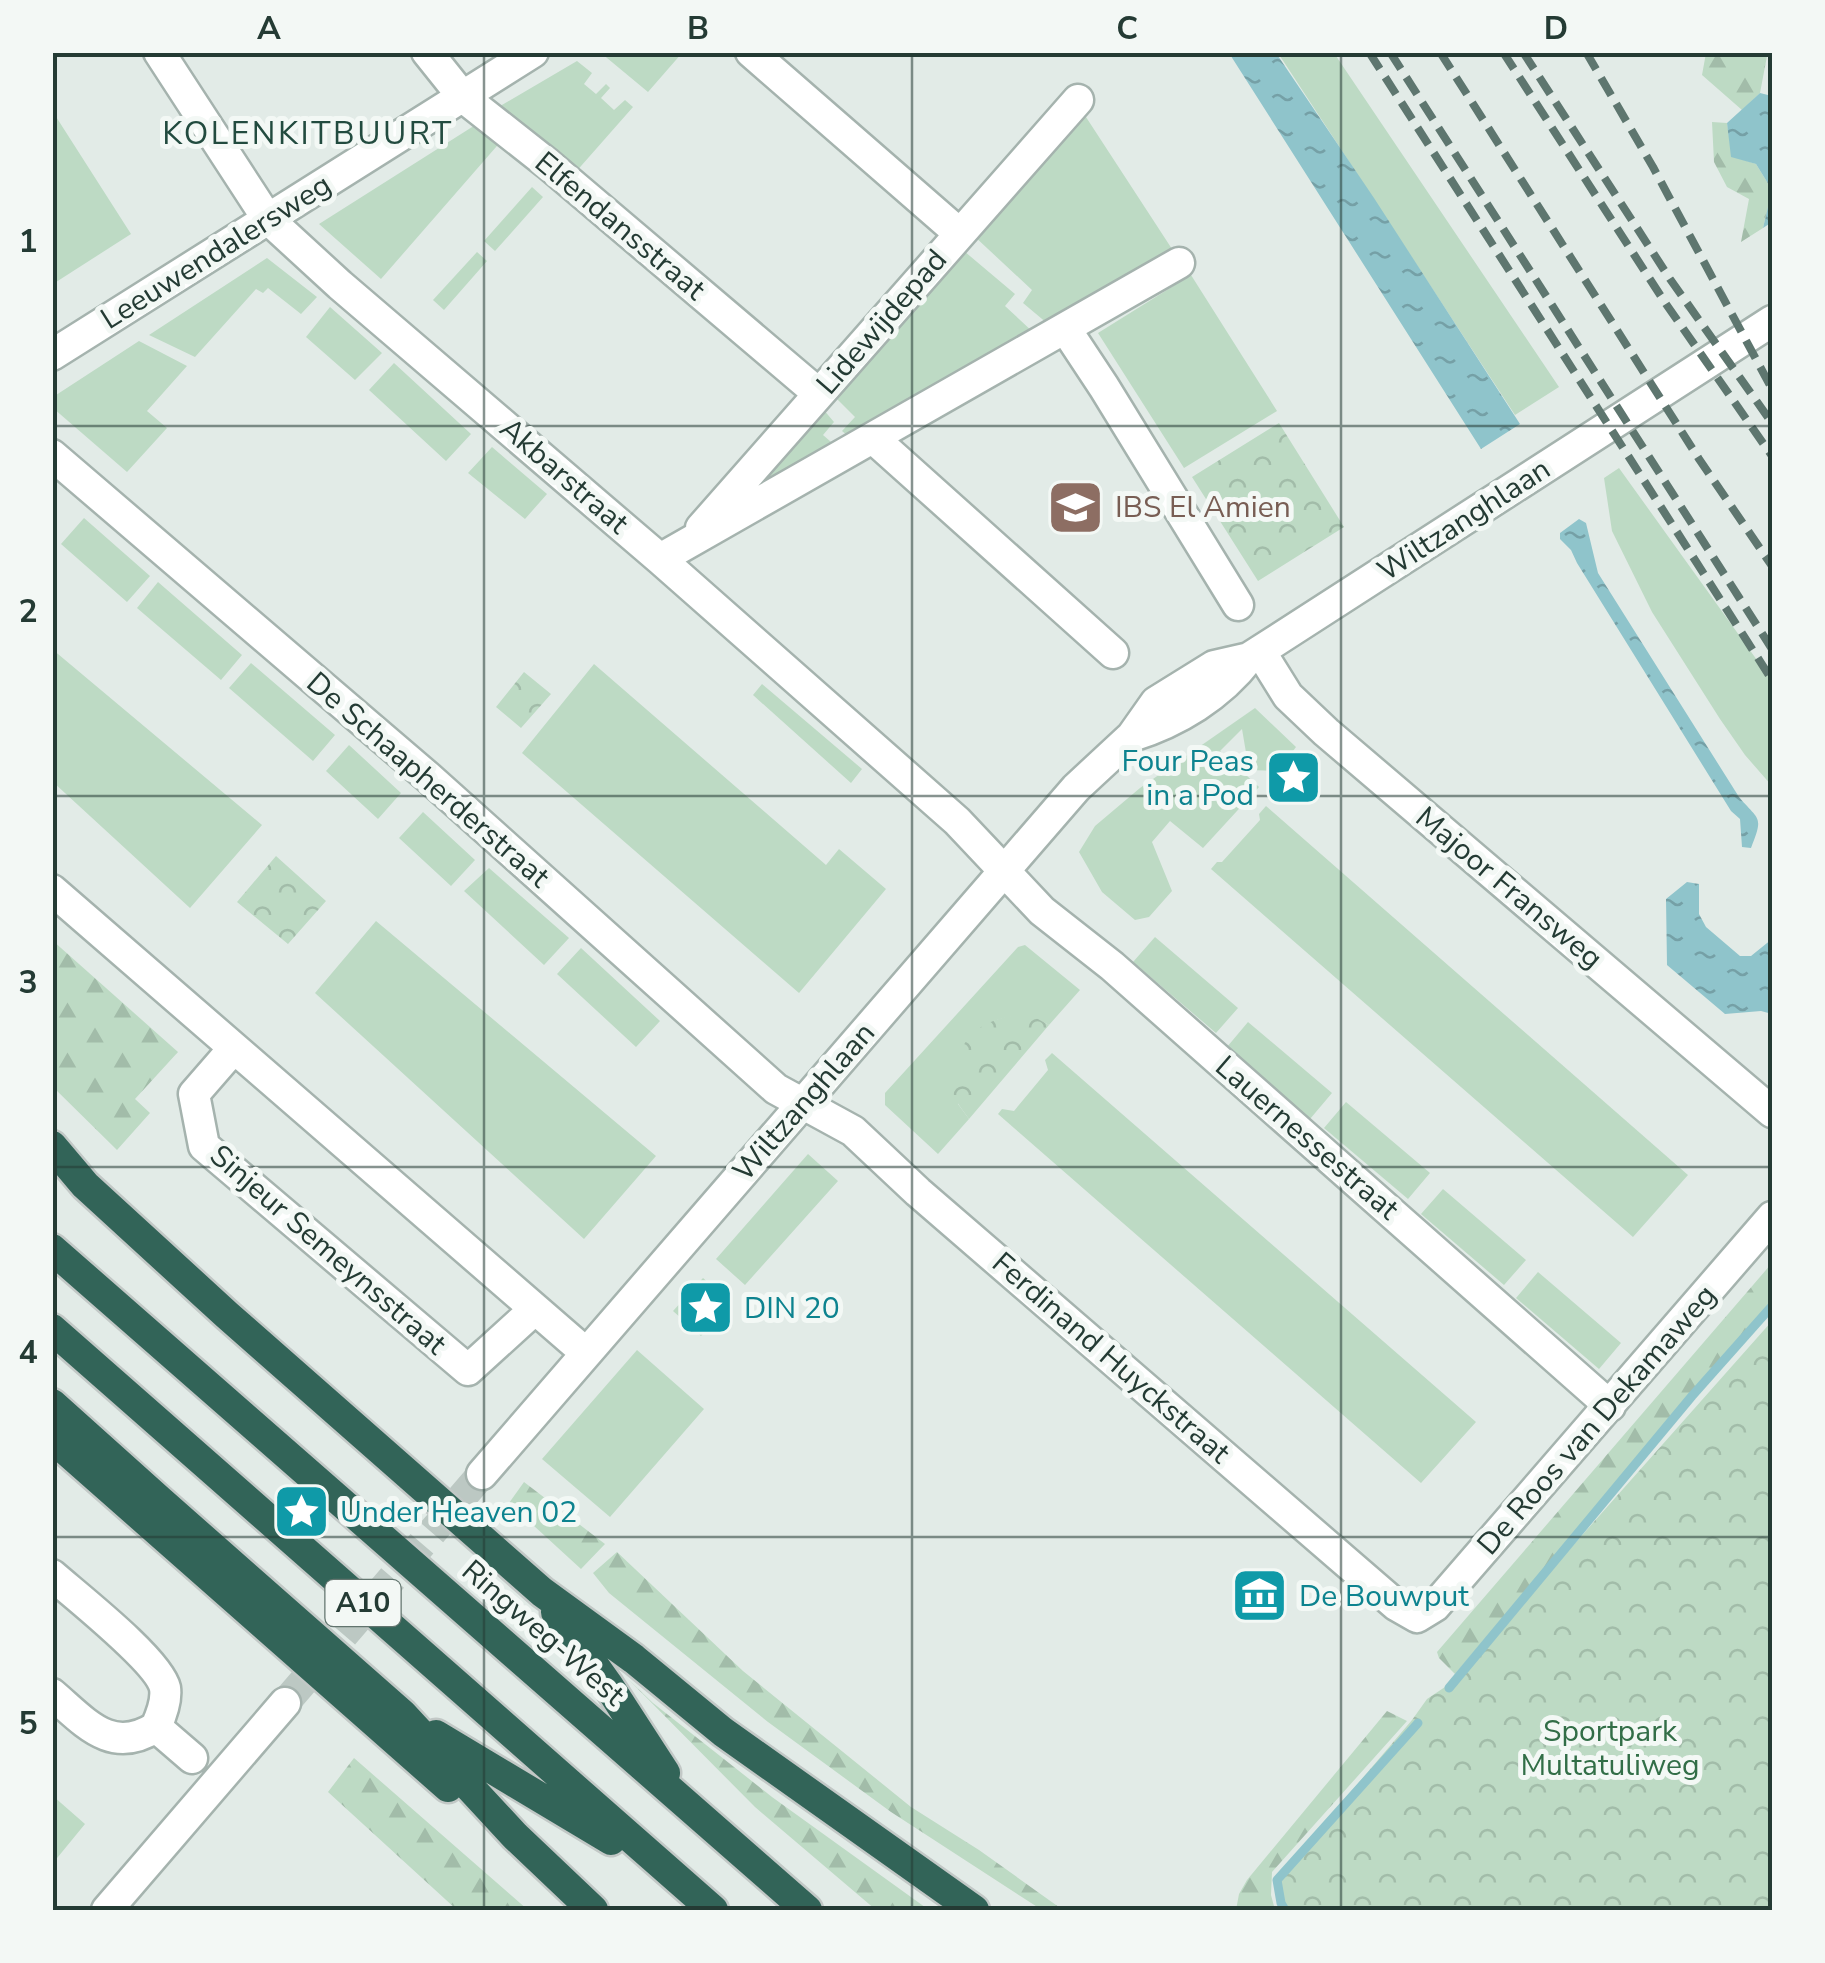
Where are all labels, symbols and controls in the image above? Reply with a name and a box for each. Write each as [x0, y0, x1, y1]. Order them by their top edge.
text: A [257, 7, 281, 50]
text: B [687, 7, 709, 50]
text: C [1116, 7, 1138, 50]
text: D [1544, 7, 1568, 50]
district label: KOLENKITBUURT [162, 112, 454, 155]
street label: Elfendansstraat [526, 142, 714, 310]
street label: Leeuwendalersweg [93, 165, 339, 339]
text: 1 [18, 220, 38, 263]
street label: Lidewijdepad [807, 241, 957, 403]
street label: Akbarstraat [491, 409, 638, 544]
street label: Wiltzanghlaan [1370, 449, 1558, 591]
school or university icon: IBS El Amien [1046, 477, 1106, 537]
place label: IBS El Amien [1115, 487, 1291, 528]
text: 2 [18, 590, 38, 633]
street label: De Schaapherderstraat [298, 663, 559, 897]
place label: Four Peas in a Pod [1122, 741, 1254, 816]
place icon: Four Peas in a Pod [1263, 748, 1323, 808]
street label: Majoor Fransweg [1407, 797, 1611, 979]
text: 3 [18, 961, 38, 1004]
street label: Wiltzanghlaan [724, 1014, 884, 1190]
street label: Lauernessestraat [1206, 1047, 1408, 1230]
street label: Sinjeur Semeynsstraat [201, 1136, 455, 1365]
street label: Ferdinand Huyckstraat [983, 1243, 1239, 1473]
street label: De Roos van Dekamaweg [1468, 1276, 1726, 1564]
place icon: DIN 20 [675, 1278, 735, 1338]
place label: DIN 20 [744, 1288, 840, 1329]
text: 4 [18, 1331, 38, 1374]
place icon: Under Heaven 02 [271, 1482, 331, 1542]
place label: Under Heaven 02 [340, 1492, 577, 1533]
street label: Ringweg-West [453, 1551, 634, 1716]
museum icon: De Bouwput [1230, 1566, 1290, 1626]
place label: De Bouwput [1299, 1576, 1469, 1617]
road number: A10 [326, 1580, 400, 1626]
text: 5 [18, 1702, 38, 1745]
park label: Sportpark Multatuliweg [1520, 1711, 1700, 1786]

